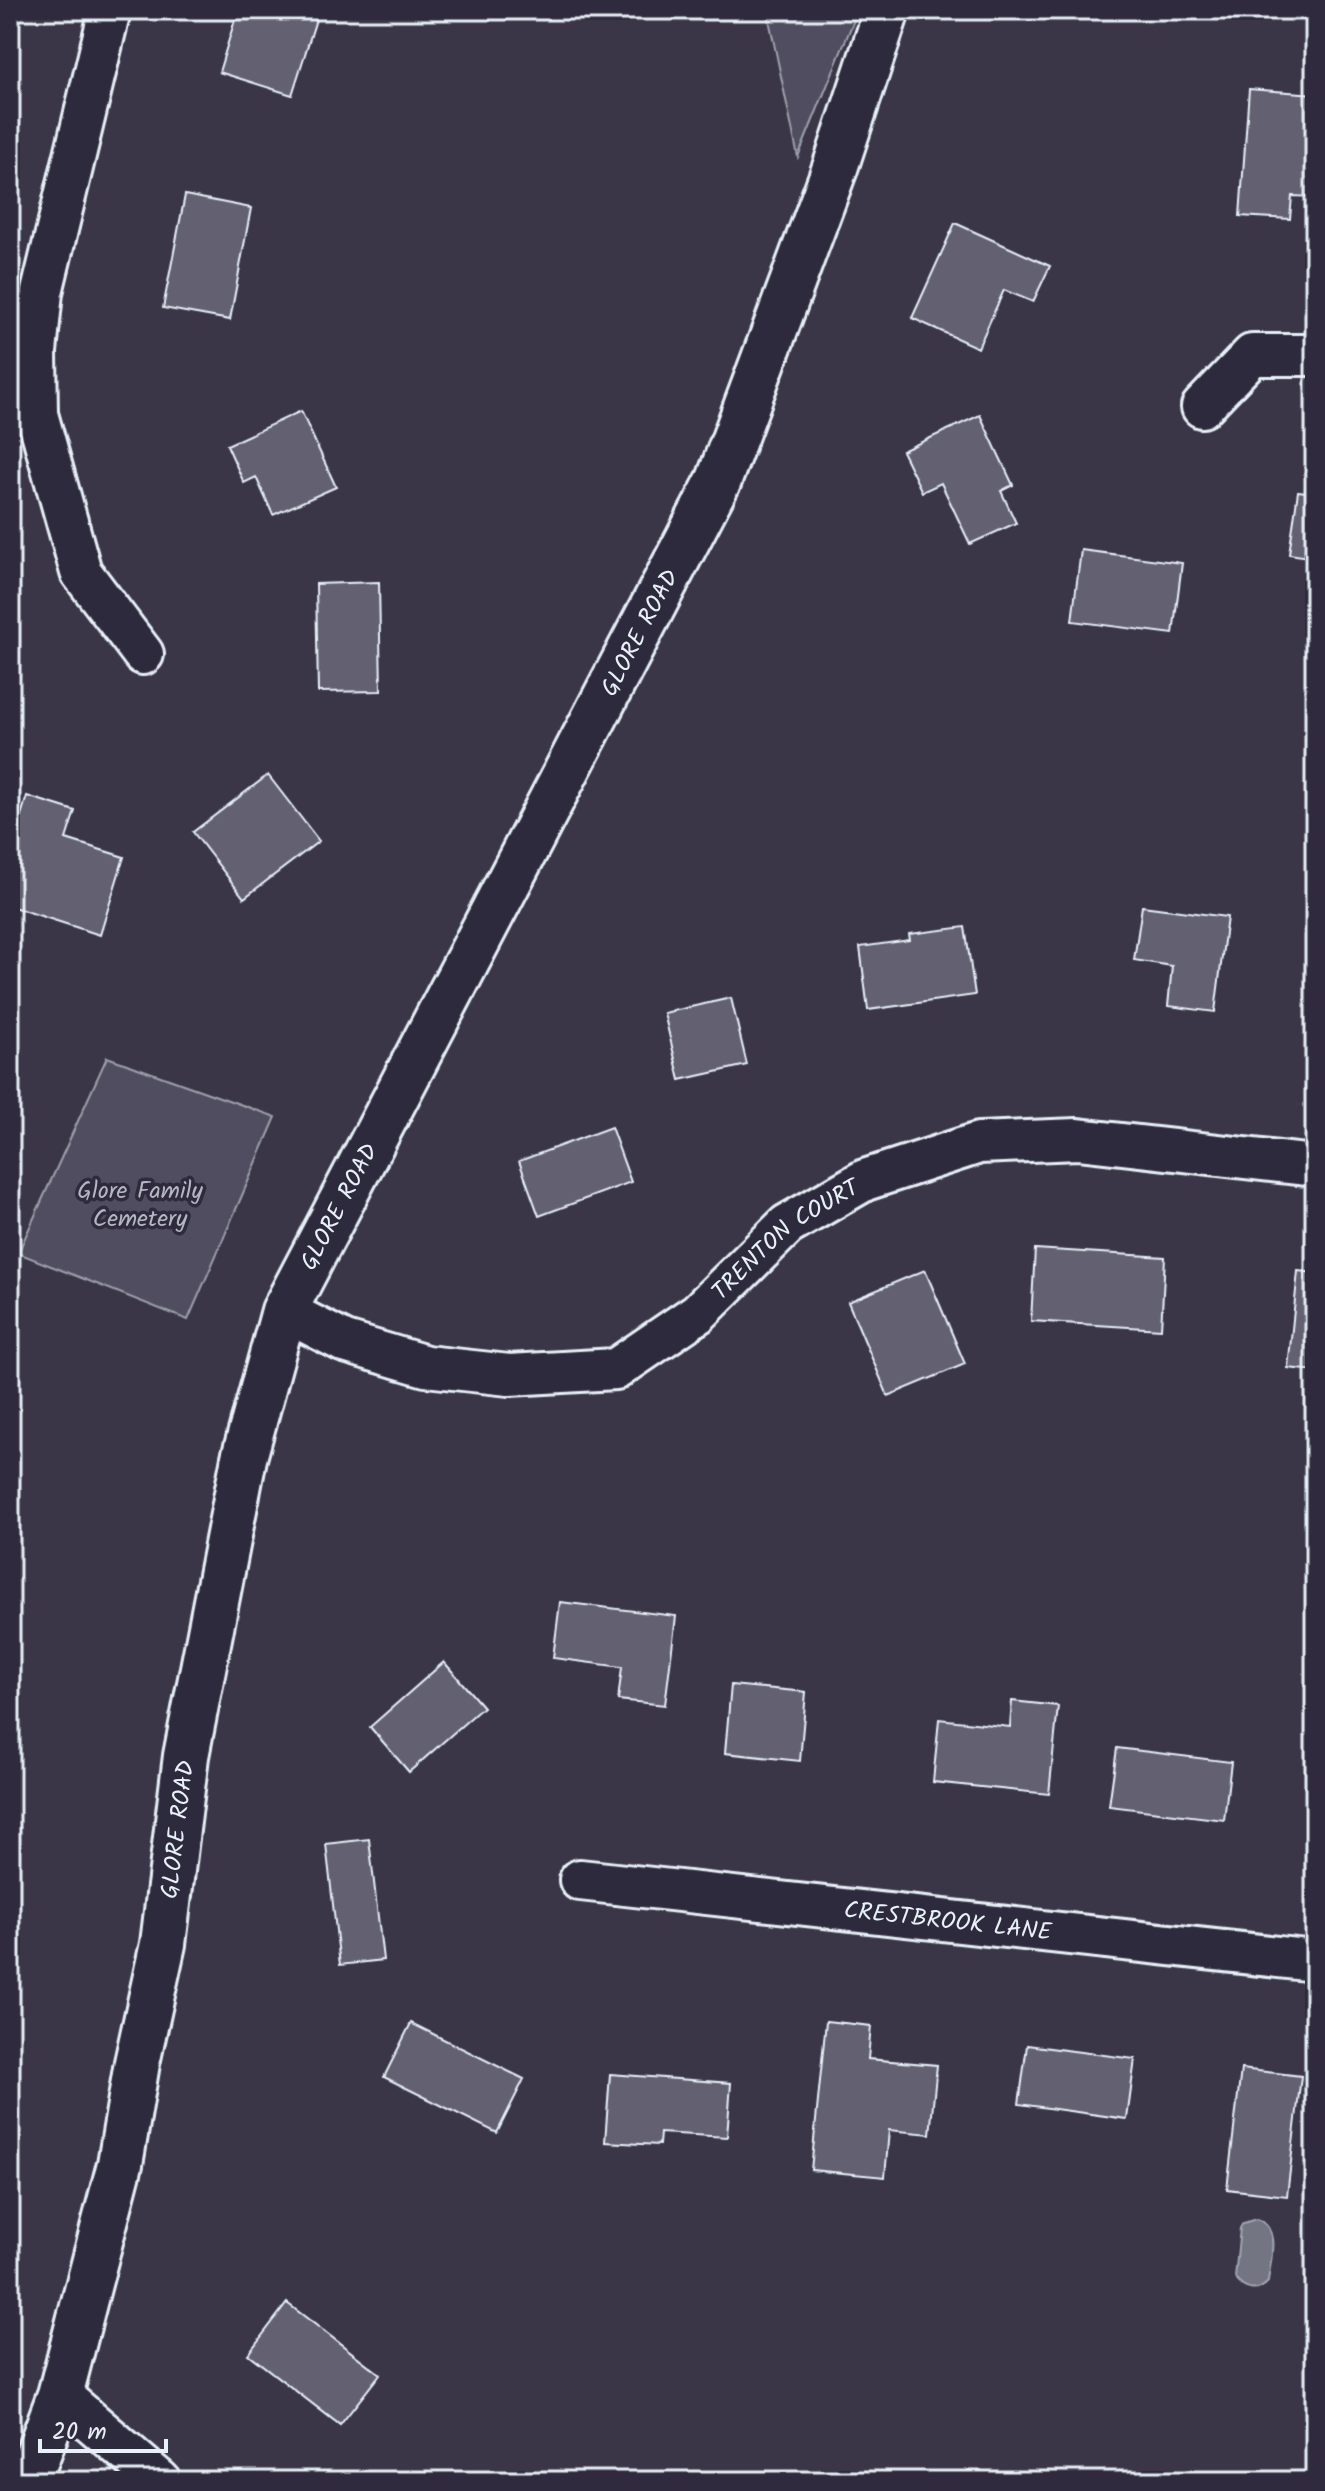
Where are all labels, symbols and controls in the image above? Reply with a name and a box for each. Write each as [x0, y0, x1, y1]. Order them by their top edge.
street label: GLORE ROAD [591, 562, 690, 704]
street label: GLORE ROAD [291, 1137, 390, 1278]
street label: TRENTON COURT [703, 1168, 869, 1311]
park label: Glore Family Cemetery [77, 1172, 204, 1239]
street label: GLORE ROAD [151, 1758, 206, 1901]
street label: CRESTBROOK LANE [842, 1891, 1054, 1953]
scale bar [40, 2403, 166, 2453]
text: 20 m [52, 2413, 107, 2452]

